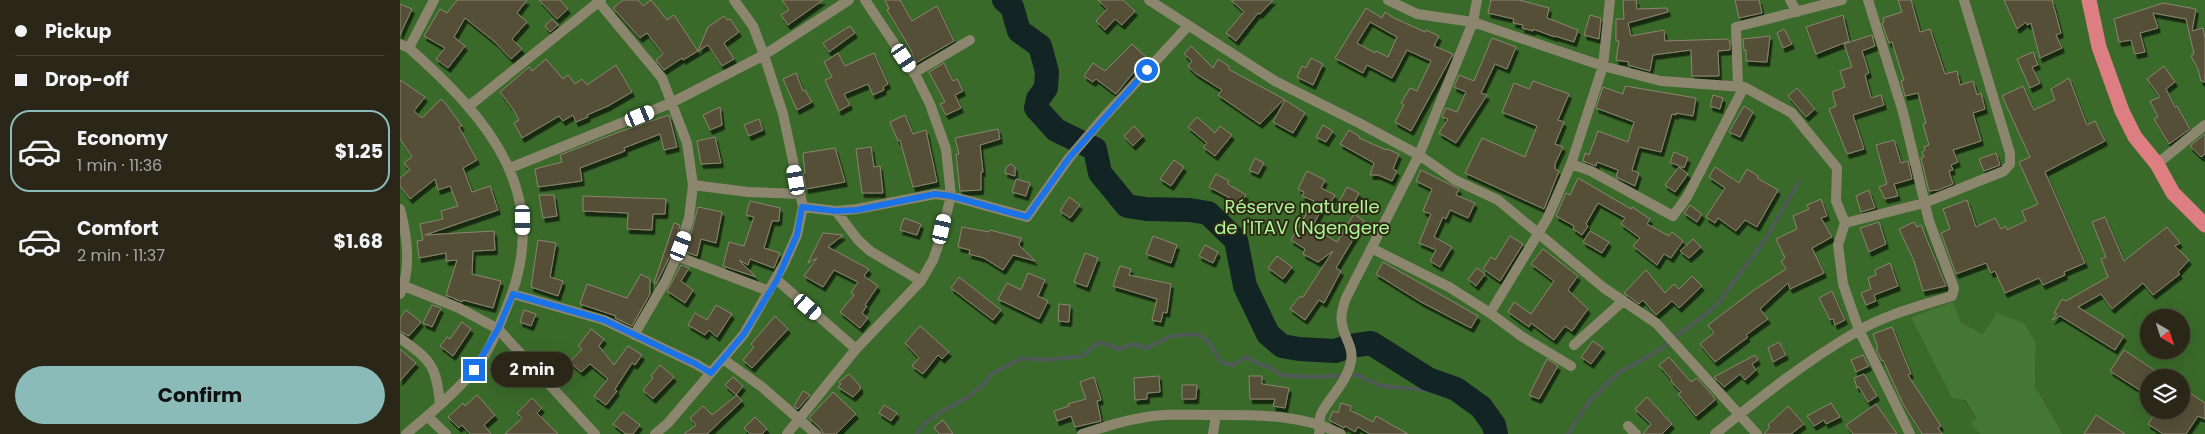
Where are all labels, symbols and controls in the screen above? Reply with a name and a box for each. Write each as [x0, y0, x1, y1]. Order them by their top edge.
text: Pickup [45, 18, 111, 45]
car [889, 41, 918, 75]
route start [1136, 59, 1158, 81]
text: Drop-off [45, 66, 129, 93]
car [623, 103, 656, 129]
text: Economy [77, 125, 168, 152]
icon: car [17, 129, 62, 174]
text: $1.25 [335, 138, 383, 165]
text: 1 min · 11:36 [77, 154, 162, 177]
car [786, 164, 805, 196]
park label: Réserve naturelle de l'ITAV (Ngengere [1214, 194, 1390, 240]
car [515, 205, 530, 235]
car [931, 213, 952, 245]
text: Comfort [77, 215, 159, 242]
icon: car [17, 219, 62, 264]
text: $1.68 [334, 228, 383, 255]
car [668, 229, 693, 263]
text: 2 min · 11:37 [77, 244, 165, 267]
car [791, 291, 824, 323]
north arrow [2140, 309, 2190, 359]
map controls [2140, 309, 2190, 419]
callout: 2 min [492, 352, 574, 388]
text: 2 min [510, 358, 554, 381]
route end [463, 359, 485, 381]
button: Confirm [15, 366, 385, 424]
button: layers [2140, 369, 2190, 419]

